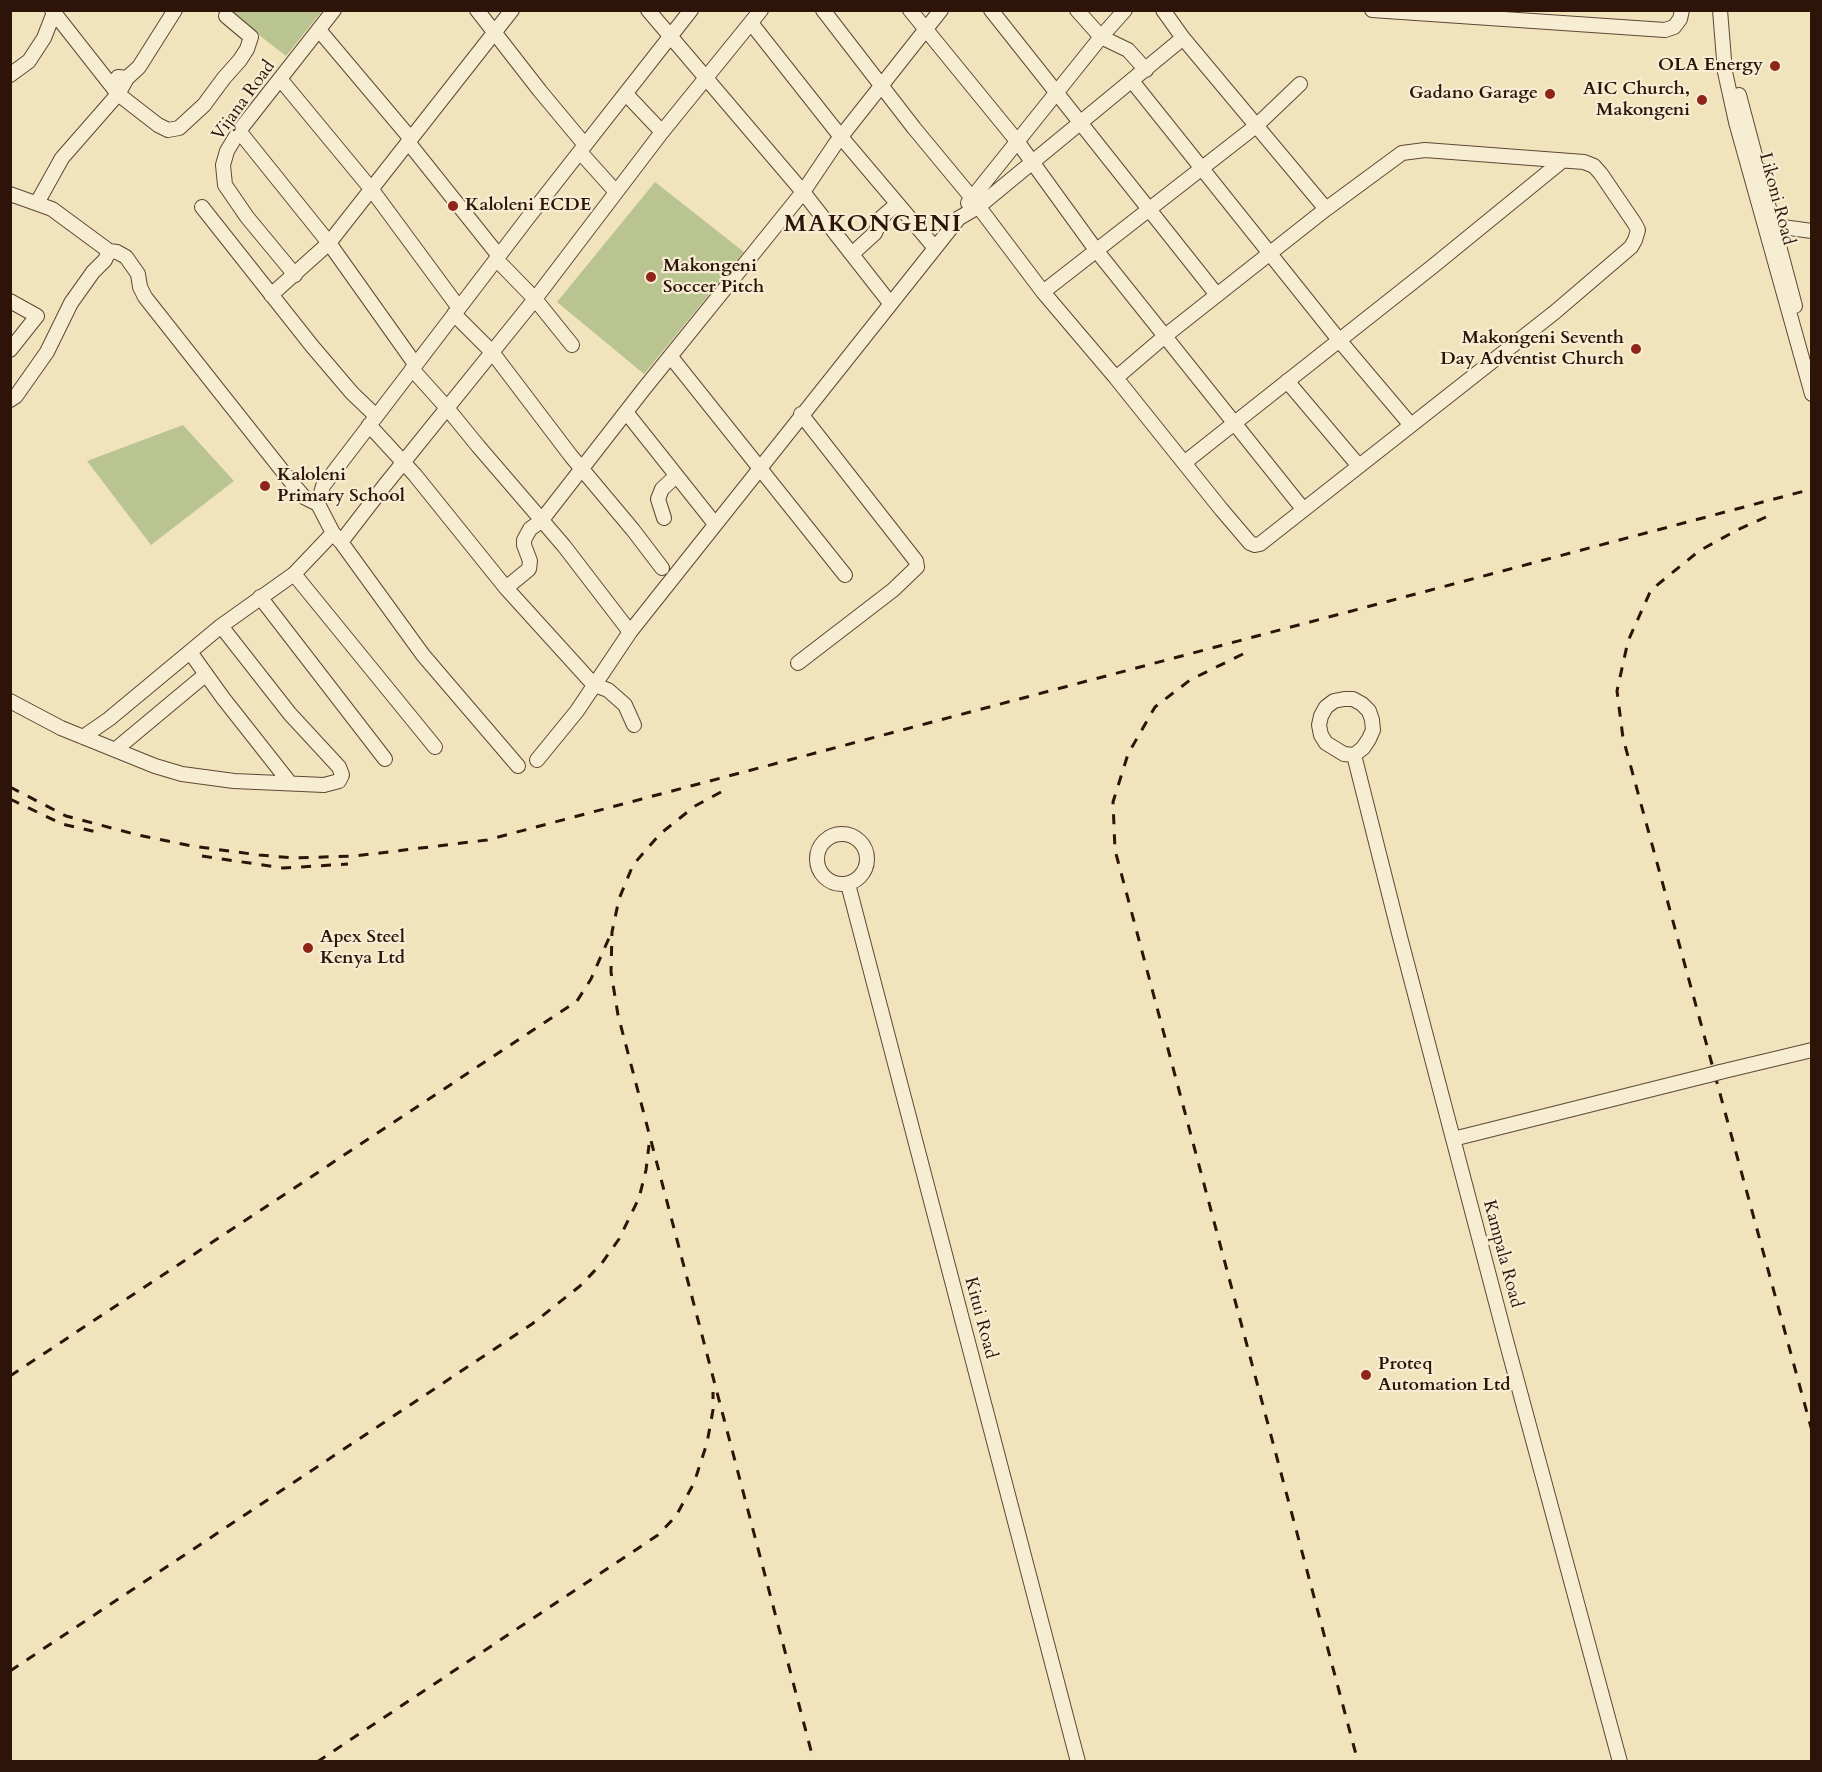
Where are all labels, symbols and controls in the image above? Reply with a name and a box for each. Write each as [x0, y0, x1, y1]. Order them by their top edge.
place label: OLA Energy [1658, 55, 1763, 77]
street label: Vijana Road [208, 57, 280, 145]
marker: OLA Energy [1768, 59, 1782, 73]
place label: AIC Church, Makongeni [1583, 79, 1690, 122]
place label: Gadano Garage [1409, 83, 1538, 105]
marker: Gadano Garage [1543, 87, 1557, 101]
marker: AIC Church, Makongeni [1695, 93, 1709, 107]
street label: Likoni Road [1753, 150, 1799, 248]
place label: Kaloleni ECDE [465, 195, 591, 217]
marker: Kaloleni ECDE [446, 199, 460, 213]
district label: MAKONGENI [783, 211, 963, 239]
place label: Makongeni Soccer Pitch [663, 256, 764, 298]
marker: Makongeni Soccer Pitch [644, 270, 658, 284]
place label: Makongeni Seventh Day Adventist Church [1440, 328, 1624, 370]
marker: Makongeni Seventh Day Adventist Church [1629, 342, 1643, 356]
place label: Kaloleni Primary School [277, 465, 405, 508]
marker: Kaloleni Primary School [258, 479, 272, 493]
place label: Apex Steel Kenya Ltd [320, 927, 405, 970]
marker: Apex Steel Kenya Ltd [301, 941, 315, 955]
street label: Kampala Road [1477, 1198, 1527, 1310]
street label: Kitui Road [959, 1275, 1001, 1361]
place label: Proteq Automation Ltd [1378, 1354, 1511, 1396]
marker: Proteq Automation Ltd [1359, 1368, 1373, 1382]

